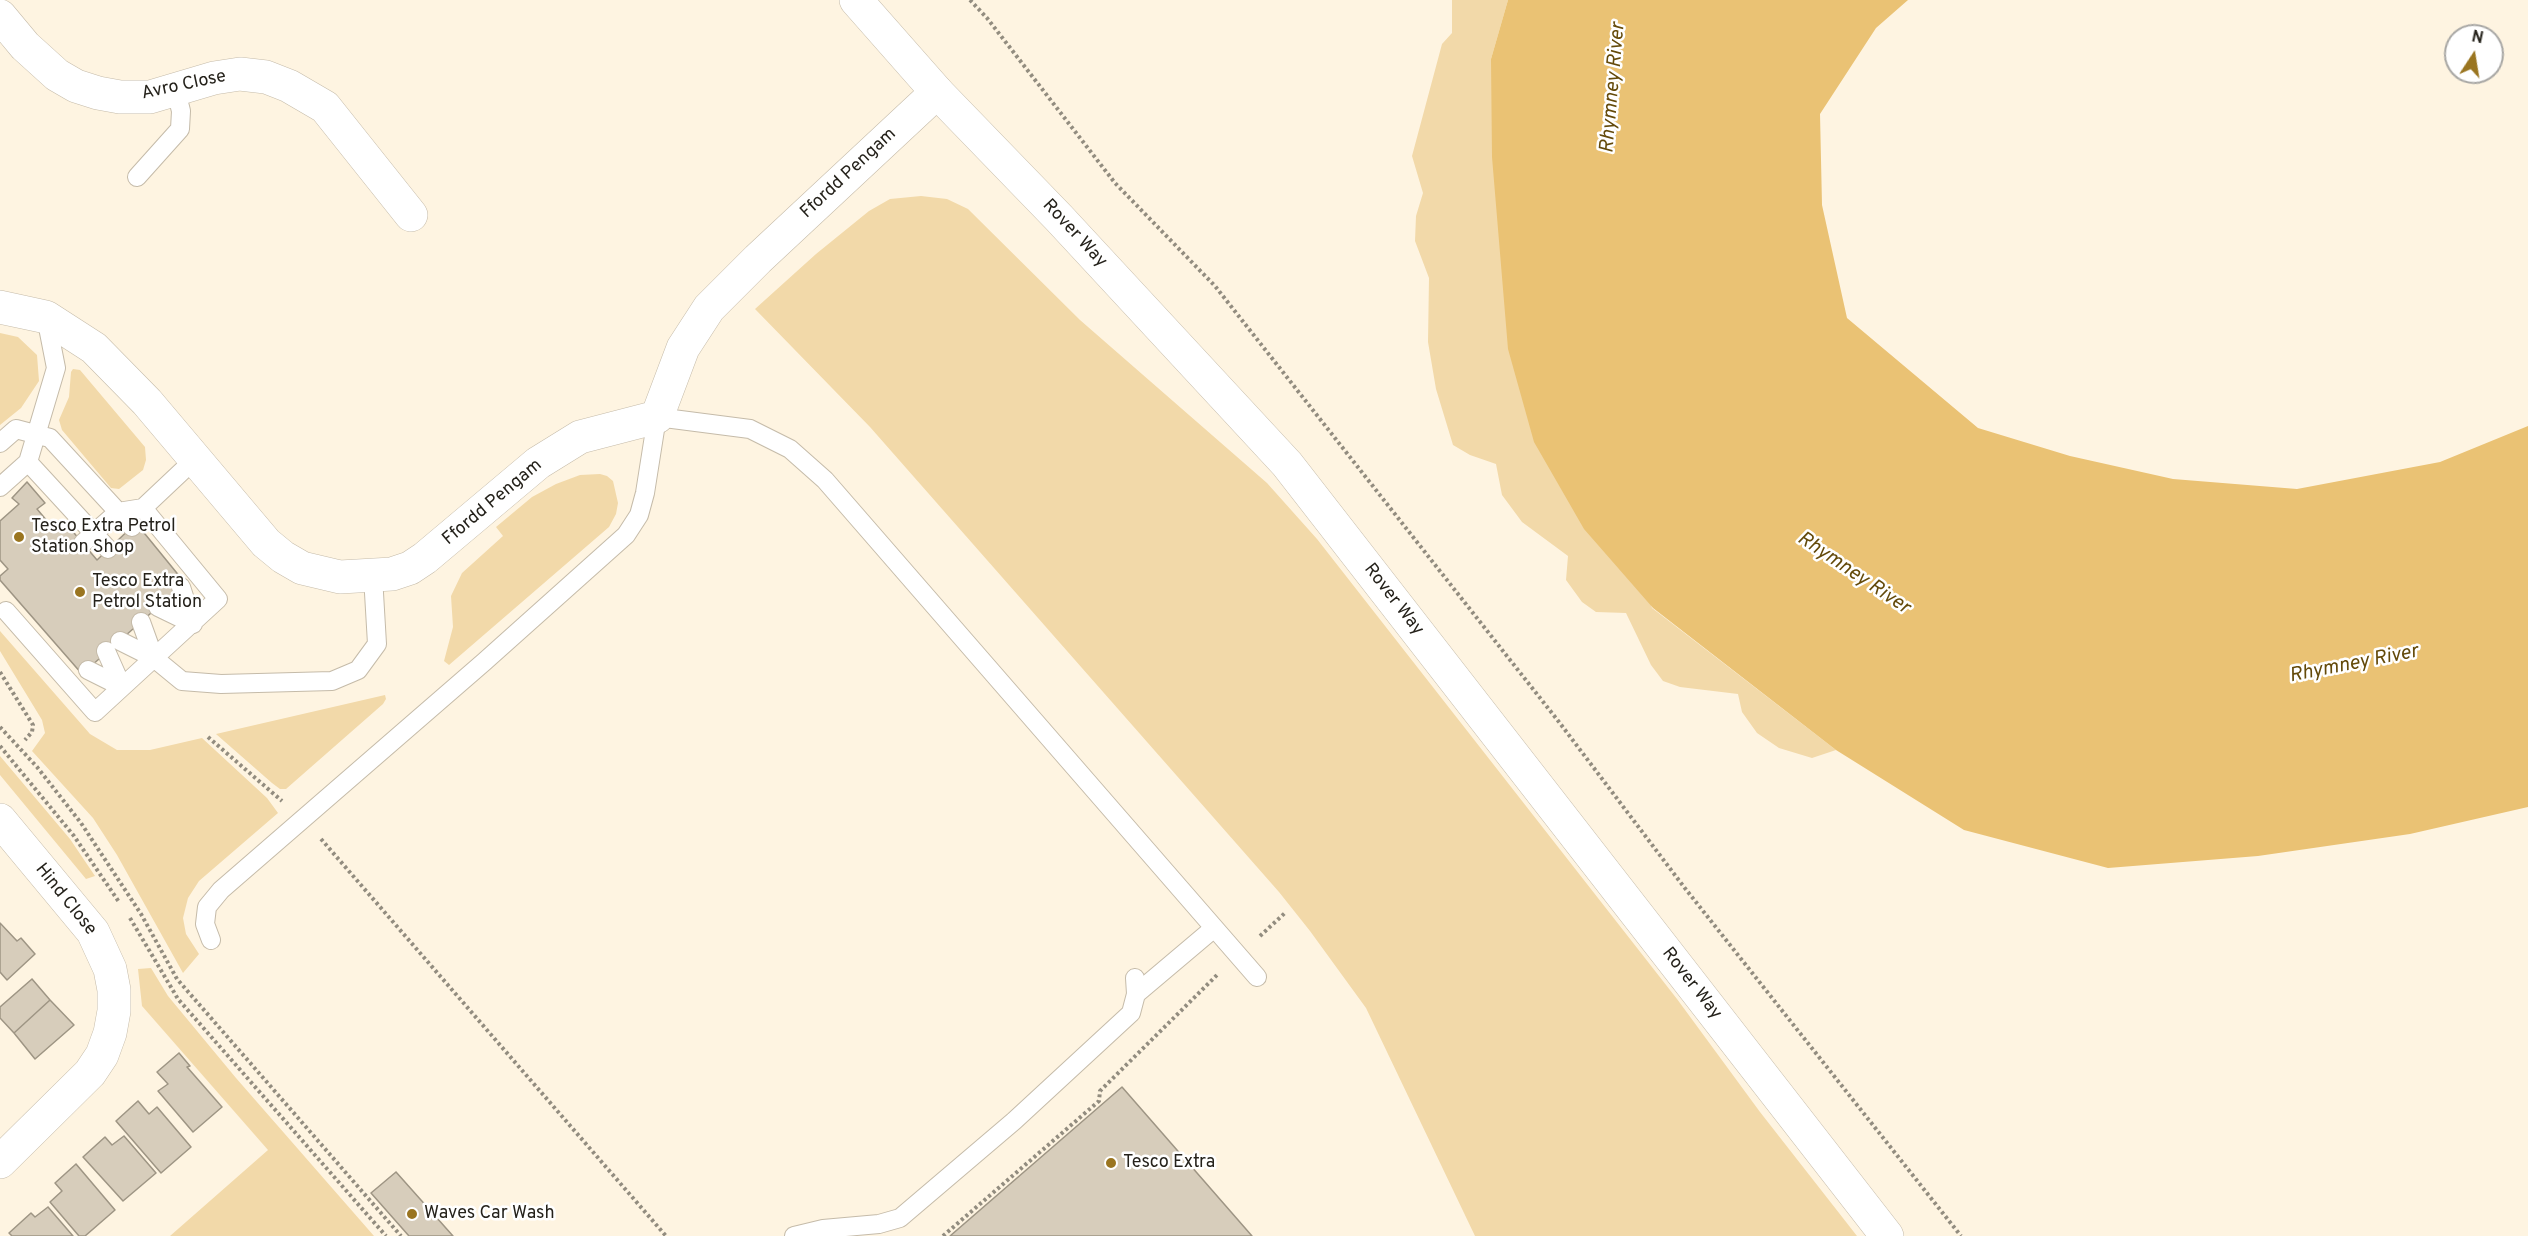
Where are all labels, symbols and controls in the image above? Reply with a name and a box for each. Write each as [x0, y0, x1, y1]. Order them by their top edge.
water label: Rhymney River [1596, 22, 1632, 154]
north arrow [2444, 24, 2504, 84]
text: N [2470, 27, 2485, 49]
street label: Avro Close [140, 67, 228, 105]
street label: Ffordd Pengam [797, 124, 901, 224]
street label: Rover Way [1037, 195, 1111, 273]
street label: Ffordd Pengam [439, 455, 547, 551]
place label: Tesco Extra Petrol Station Shop [31, 516, 176, 558]
water label: Rhymney River [1792, 527, 1914, 621]
marker: Tesco Extra Petrol Station Shop [12, 530, 26, 544]
street label: Rover Way [1358, 560, 1428, 640]
place label: Tesco Extra Petrol Station [92, 571, 202, 614]
marker: Tesco Extra Petrol Station [73, 585, 87, 599]
water label: Rhymney River [2287, 641, 2421, 689]
street label: Hind Close [30, 860, 100, 940]
street label: Rover Way [1656, 944, 1726, 1024]
place label: Tesco Extra [1123, 1152, 1215, 1174]
marker: Tesco Extra [1104, 1156, 1118, 1170]
place label: Waves Car Wash [424, 1203, 555, 1225]
marker: Waves Car Wash [405, 1207, 419, 1221]

